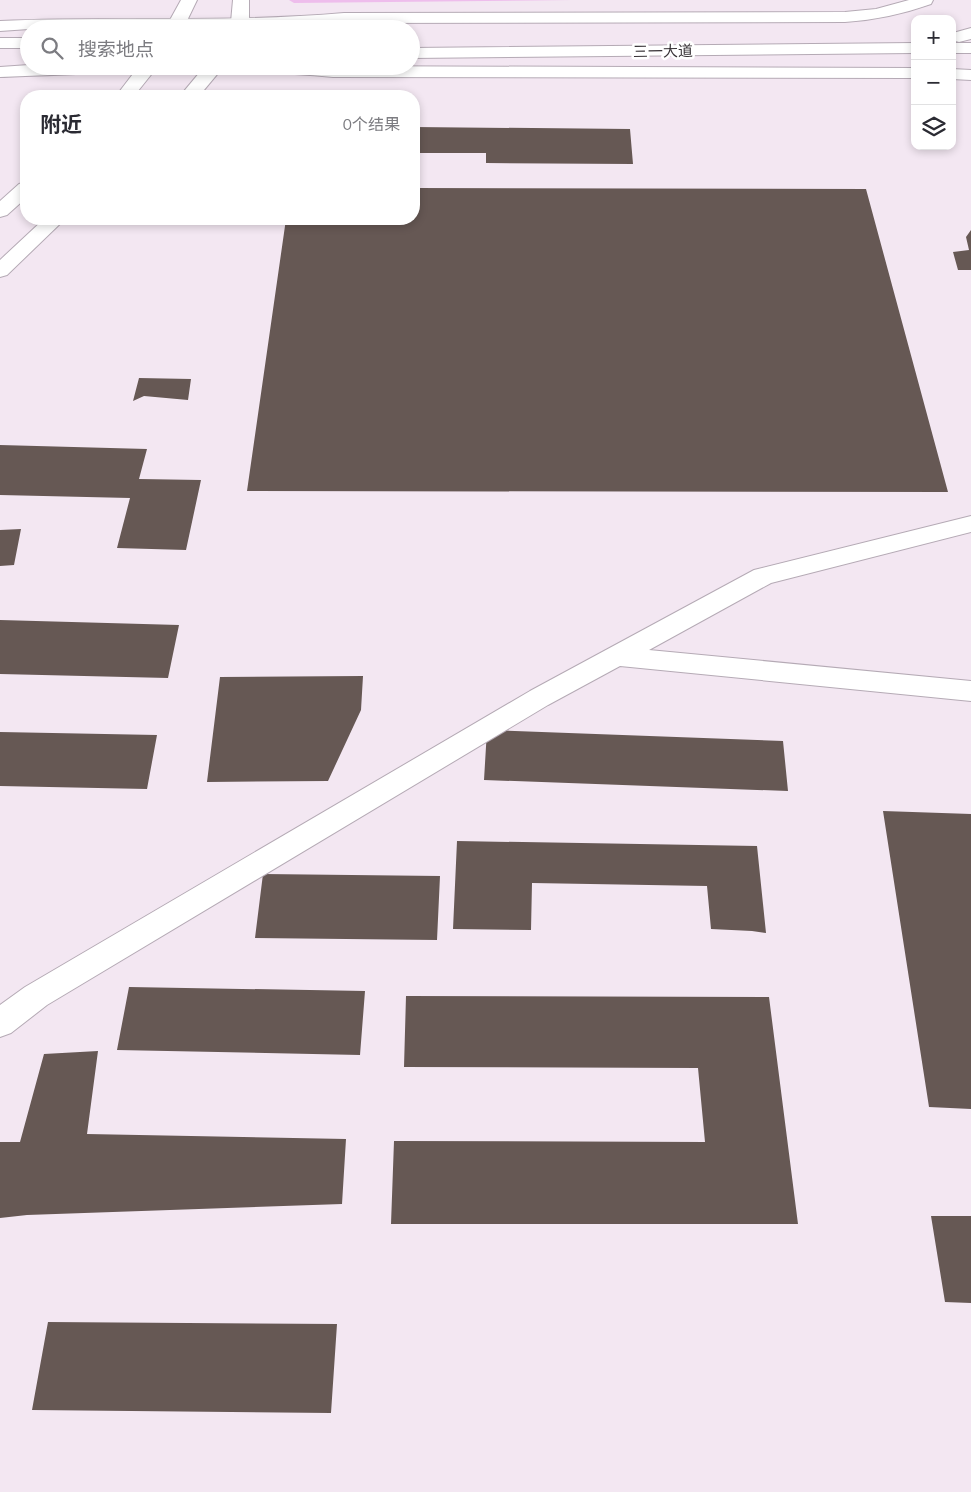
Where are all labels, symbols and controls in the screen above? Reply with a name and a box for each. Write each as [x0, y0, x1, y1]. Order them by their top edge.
map controls [911, 15, 956, 150]
button: + [911, 15, 956, 60]
search box [20, 20, 420, 75]
icon: search [38, 34, 66, 62]
text: 搜索地点 [78, 37, 154, 61]
street label: 三一大道 [633, 41, 693, 61]
button: − [911, 60, 956, 105]
button: layers [911, 105, 956, 150]
text: 附近 [40, 111, 82, 137]
text: 0个结果 [342, 114, 400, 134]

